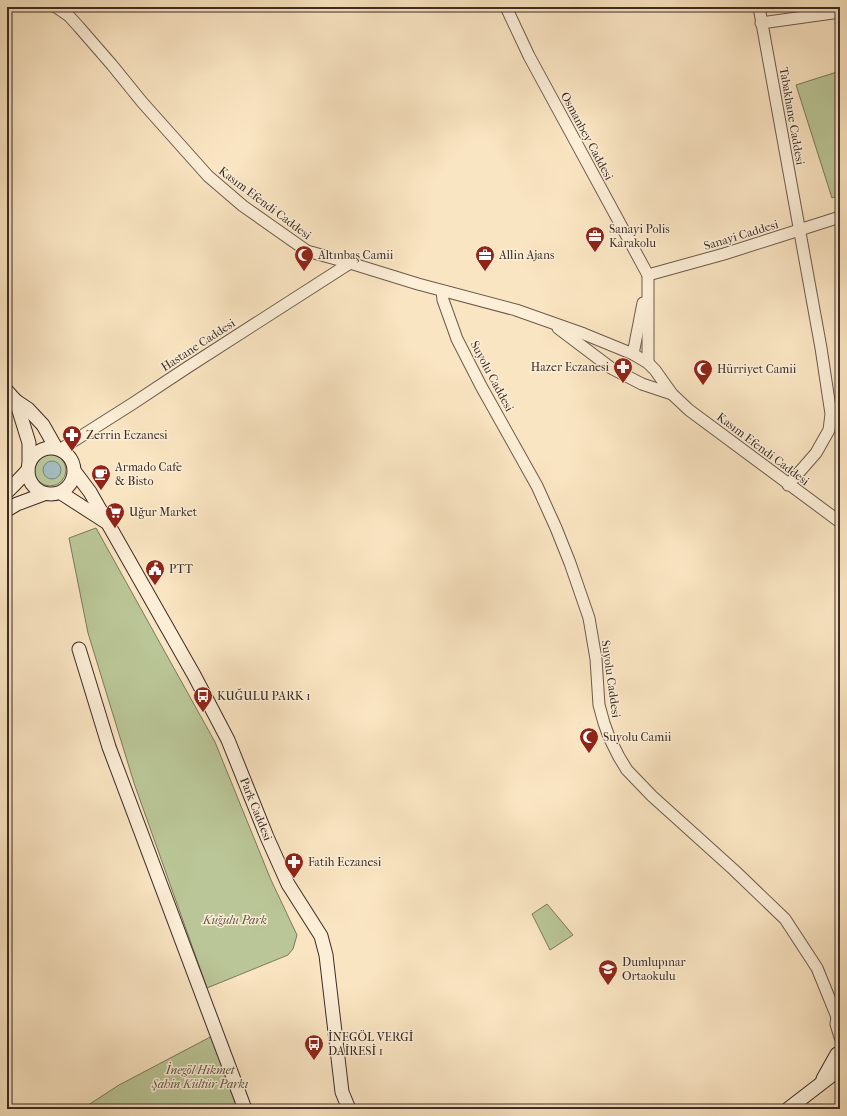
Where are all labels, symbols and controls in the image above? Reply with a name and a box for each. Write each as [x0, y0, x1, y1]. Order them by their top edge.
street label: Tabakhane Caddesi [777, 66, 808, 166]
street label: Osmanbey Caddesi [558, 89, 616, 183]
street label: Kasım Efendi Caddesi [216, 164, 314, 243]
street label: Sanayi Caddesi [702, 217, 780, 253]
place label: Sanayi Polis Karakolu [609, 222, 670, 250]
office icon: Sanayi Polis Karakolu [584, 225, 606, 253]
mosque icon: Altınbaş Camii [293, 244, 315, 272]
office icon: Allin Ajans [474, 244, 496, 272]
place label: Altınbaş Camii [317, 248, 394, 263]
place label: Allin Ajans [498, 248, 555, 262]
street label: Hastane Caddesi [158, 316, 238, 374]
street label: Suyolu Caddesi [467, 338, 517, 414]
pharmacy icon: Hazer Eczanesi [612, 356, 634, 384]
mosque icon: Hürriyet Camii [692, 358, 714, 386]
place label: Hazer Eczanesi [531, 360, 609, 374]
place label: Hürriyet Camii [717, 362, 797, 376]
street label: Kasım Efendi Caddesi [714, 410, 812, 489]
pharmacy icon: Zerrin Eczanesi [61, 424, 83, 452]
place label: Zerrin Eczanesi [86, 428, 168, 442]
place label: Armado Cafe & Bisto [114, 460, 182, 488]
cafe icon: Armado Cafe & Bisto [90, 463, 112, 491]
supermarket icon: Uğur Market [104, 501, 126, 529]
place label: Uğur Market [129, 505, 198, 519]
public building icon: PTT [144, 558, 166, 586]
place label: PTT [169, 562, 194, 576]
street label: Suyolu Caddesi [599, 639, 623, 719]
bus stop icon: KUĞULU PARK 1 [192, 685, 214, 713]
place label: KUĞULU PARK 1 [217, 688, 310, 703]
mosque icon: Suyolu Camii [578, 726, 600, 754]
place label: Suyolu Camii [603, 730, 672, 744]
street label: Park Caddesi [237, 775, 275, 843]
pharmacy icon: Fatih Eczanesi [283, 851, 305, 879]
place label: Fatih Eczanesi [308, 855, 382, 869]
park label: Kuğulu Park [202, 913, 267, 927]
place label: Dumlupınar Ortaokulu [622, 955, 687, 983]
school or university icon: Dumlupınar Ortaokulu [597, 958, 619, 986]
place label: İNEGÖL VERGİ DAİRESİ 1 [328, 1029, 414, 1058]
bus stop icon: İNEGÖL VERGİ DAİRESİ 1 [303, 1033, 325, 1061]
park label: İnegöl Hikmet Şahin Kültür Parkı [151, 1061, 249, 1091]

